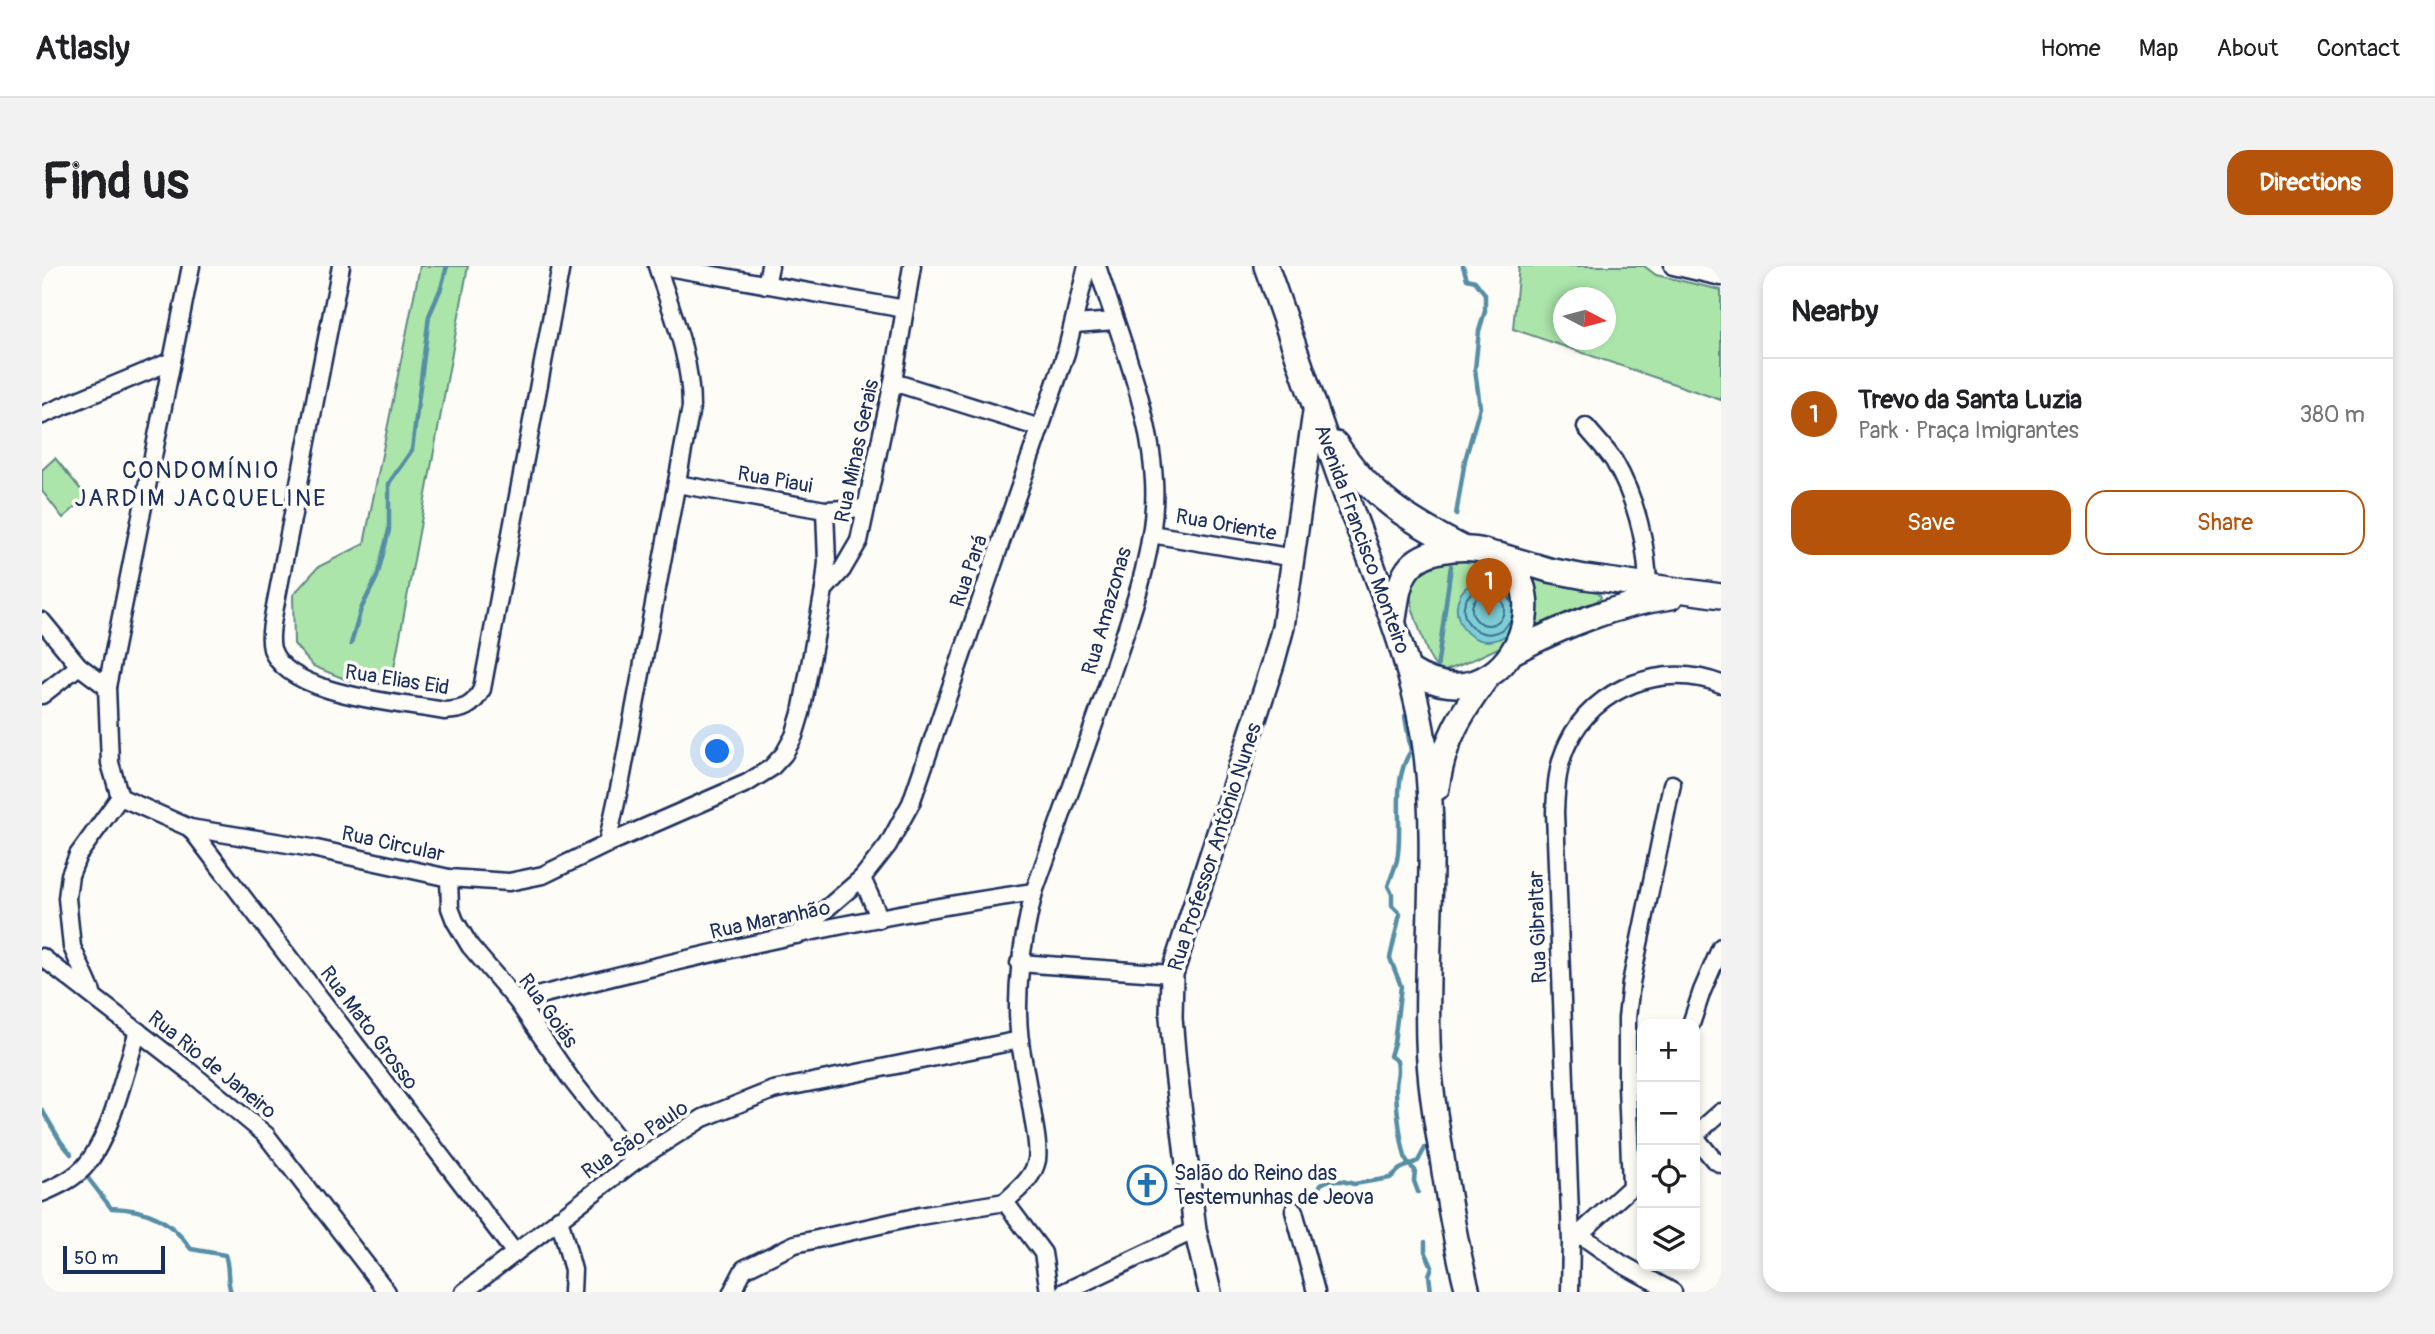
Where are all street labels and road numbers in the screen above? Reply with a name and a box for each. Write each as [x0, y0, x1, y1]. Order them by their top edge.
street label: Rua Minas Gerais [829, 376, 886, 525]
street label: Avenida Francisco Monteiro [1308, 421, 1416, 657]
street label: Rua Piaui [735, 460, 815, 500]
street label: Rua Oriente [1173, 503, 1279, 547]
street label: Rua Pará [944, 531, 994, 611]
street label: Rua Amazonas [1076, 543, 1138, 678]
street label: Rua Elias Eid [343, 658, 451, 702]
street label: Rua Professor Antônio Nunes [1162, 719, 1268, 975]
street label: Rua Circular [339, 820, 448, 868]
street label: Rua Gibraltar [1523, 870, 1553, 984]
street label: Rua Maranhão [707, 894, 833, 946]
street label: Rua Mato Grosso [314, 961, 424, 1095]
street label: Rua Goiás [512, 969, 584, 1054]
street label: Rua Rio de Janeiro [142, 1005, 282, 1125]
street label: Rua São Paulo [577, 1094, 693, 1186]

